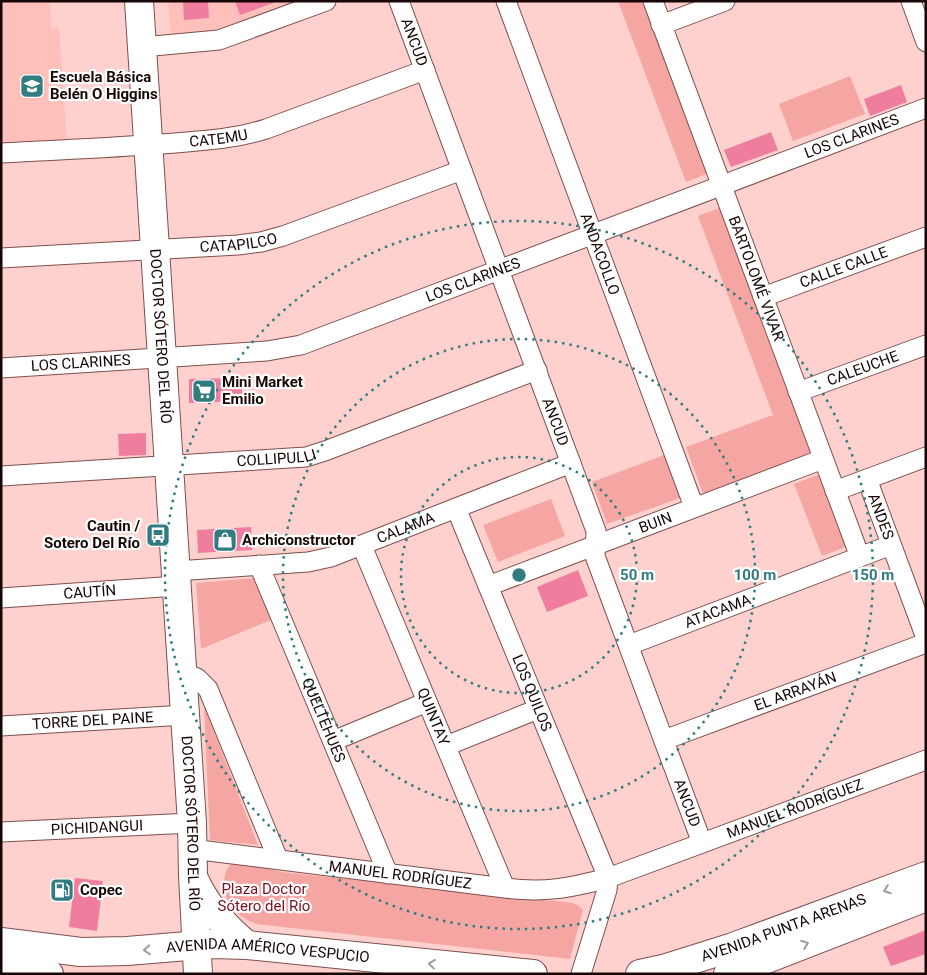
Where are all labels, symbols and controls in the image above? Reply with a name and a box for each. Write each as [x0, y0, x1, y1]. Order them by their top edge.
street label: ANCUD [397, 16, 431, 69]
place label: Escuela Básica Belén O Higgins [50, 68, 158, 103]
school or university icon: Escuela Básica Belén O Higgins [19, 73, 45, 99]
street label: LOS CLARINES [802, 110, 902, 162]
street label: CATEMU [189, 125, 249, 151]
street label: ANDACOLLO [577, 211, 623, 298]
street label: BARTOLOMÉ VIVAR [725, 213, 788, 343]
street label: CATAPILCO [199, 229, 279, 256]
street label: CALLE CALLE [797, 243, 891, 292]
street label: DOCTOR SÓTERO DEL RÍO [146, 248, 175, 424]
street label: LOS CLARINES [423, 254, 523, 306]
street label: CALEUCHE [825, 347, 901, 390]
street label: LOS CLARINES [30, 351, 131, 375]
place label: Mini Market Emilio [222, 373, 303, 408]
supermarket icon: Mini Market Emilio [191, 378, 217, 404]
street label: ANCUD [538, 395, 573, 448]
street label: COLLIPULLI [236, 445, 319, 470]
street label: ANDES [864, 491, 898, 542]
street label: CALAMA [374, 508, 437, 547]
street label: BUIN [636, 508, 674, 537]
place label: Cautin / Sotero Del Río [44, 517, 140, 552]
bus stop icon: Cautin / Sotero Del Río [145, 522, 171, 548]
shop icon: Archiconstructor [212, 527, 238, 553]
place label: Archiconstructor [242, 531, 356, 549]
centre of rings [510, 566, 528, 584]
text: 50 m [620, 566, 654, 584]
text: 100 m [734, 566, 776, 584]
text: 150 m [852, 566, 894, 584]
street label: CAUTÍN [63, 581, 117, 603]
street label: ATACAMA [682, 590, 754, 632]
street label: LOS QUILOS [508, 652, 556, 734]
street label: EL ARRAYÁN [752, 668, 839, 715]
street label: QUELTEHUES [298, 675, 349, 765]
street label: QUINTAY [413, 685, 453, 748]
street label: TORRE DEL PAINE [32, 708, 155, 733]
street label: DOCTOR SÓTERO DEL RÍO [177, 735, 204, 911]
street label: MANUEL RODRÍGUEZ [724, 775, 866, 842]
street label: ANCUD [670, 776, 704, 829]
street label: PICHIDANGUI [50, 816, 143, 839]
street label: MANUEL RODRÍGUEZ [328, 857, 473, 893]
fuel station icon: Copec [49, 877, 75, 903]
park label: Plaza Doctor Sótero del Río [218, 880, 310, 915]
place label: Copec [80, 881, 123, 899]
one-way arrow [883, 884, 892, 894]
street label: AVENIDA PUNTA ARENAS [699, 890, 869, 965]
street label: AVENIDA AMÉRICO VESPUCIO [165, 935, 370, 966]
one-way arrow [800, 940, 809, 950]
one-way arrow [143, 944, 151, 955]
one-way arrow [428, 959, 436, 970]

